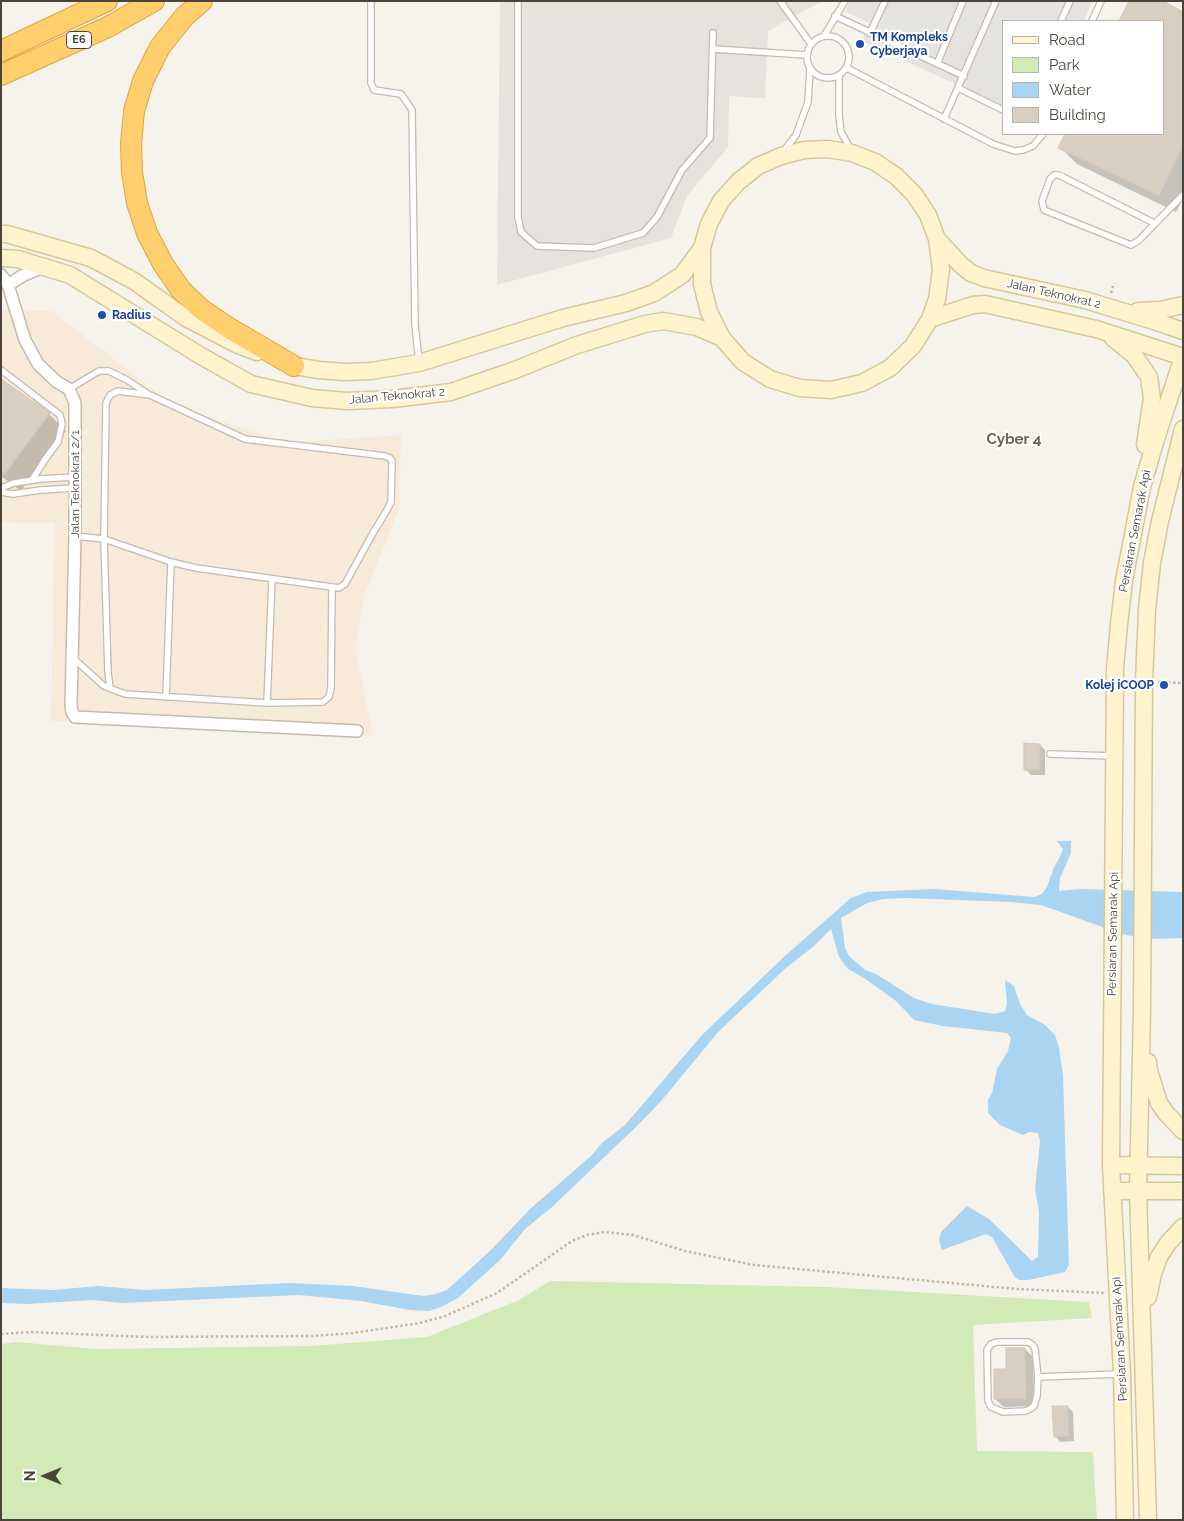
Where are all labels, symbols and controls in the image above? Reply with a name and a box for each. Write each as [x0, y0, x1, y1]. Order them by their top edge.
legend [1002, 20, 1164, 135]
place label: TM Kompleks Cyberjaya [870, 30, 948, 58]
text: Road [1049, 31, 1085, 49]
road number: E6 [66, 32, 92, 48]
marker: TM Kompleks Cyberjaya [854, 38, 866, 50]
text: Park [1049, 56, 1080, 74]
text: Water [1049, 81, 1091, 99]
text: Building [1049, 106, 1106, 124]
street label: Jalan Teknokrat 2 [1006, 276, 1102, 312]
place label: Radius [112, 308, 151, 322]
marker: Radius [96, 309, 108, 321]
street label: Jalan Teknokrat 2 [349, 385, 445, 407]
street label: Jalan Teknokrat 2/1 [68, 430, 82, 538]
district label: Cyber 4 [986, 430, 1042, 448]
street label: Persiaran Semarak Api [1116, 469, 1154, 593]
place label: Kolej iCOOP [1085, 678, 1154, 692]
marker: Kolej iCOOP [1158, 679, 1170, 691]
street label: Persiaran Semarak Api [1105, 872, 1121, 996]
street label: Persiaran Semarak Api [1110, 1276, 1130, 1402]
north arrow [20, 1451, 70, 1501]
text: N [22, 1471, 38, 1481]

